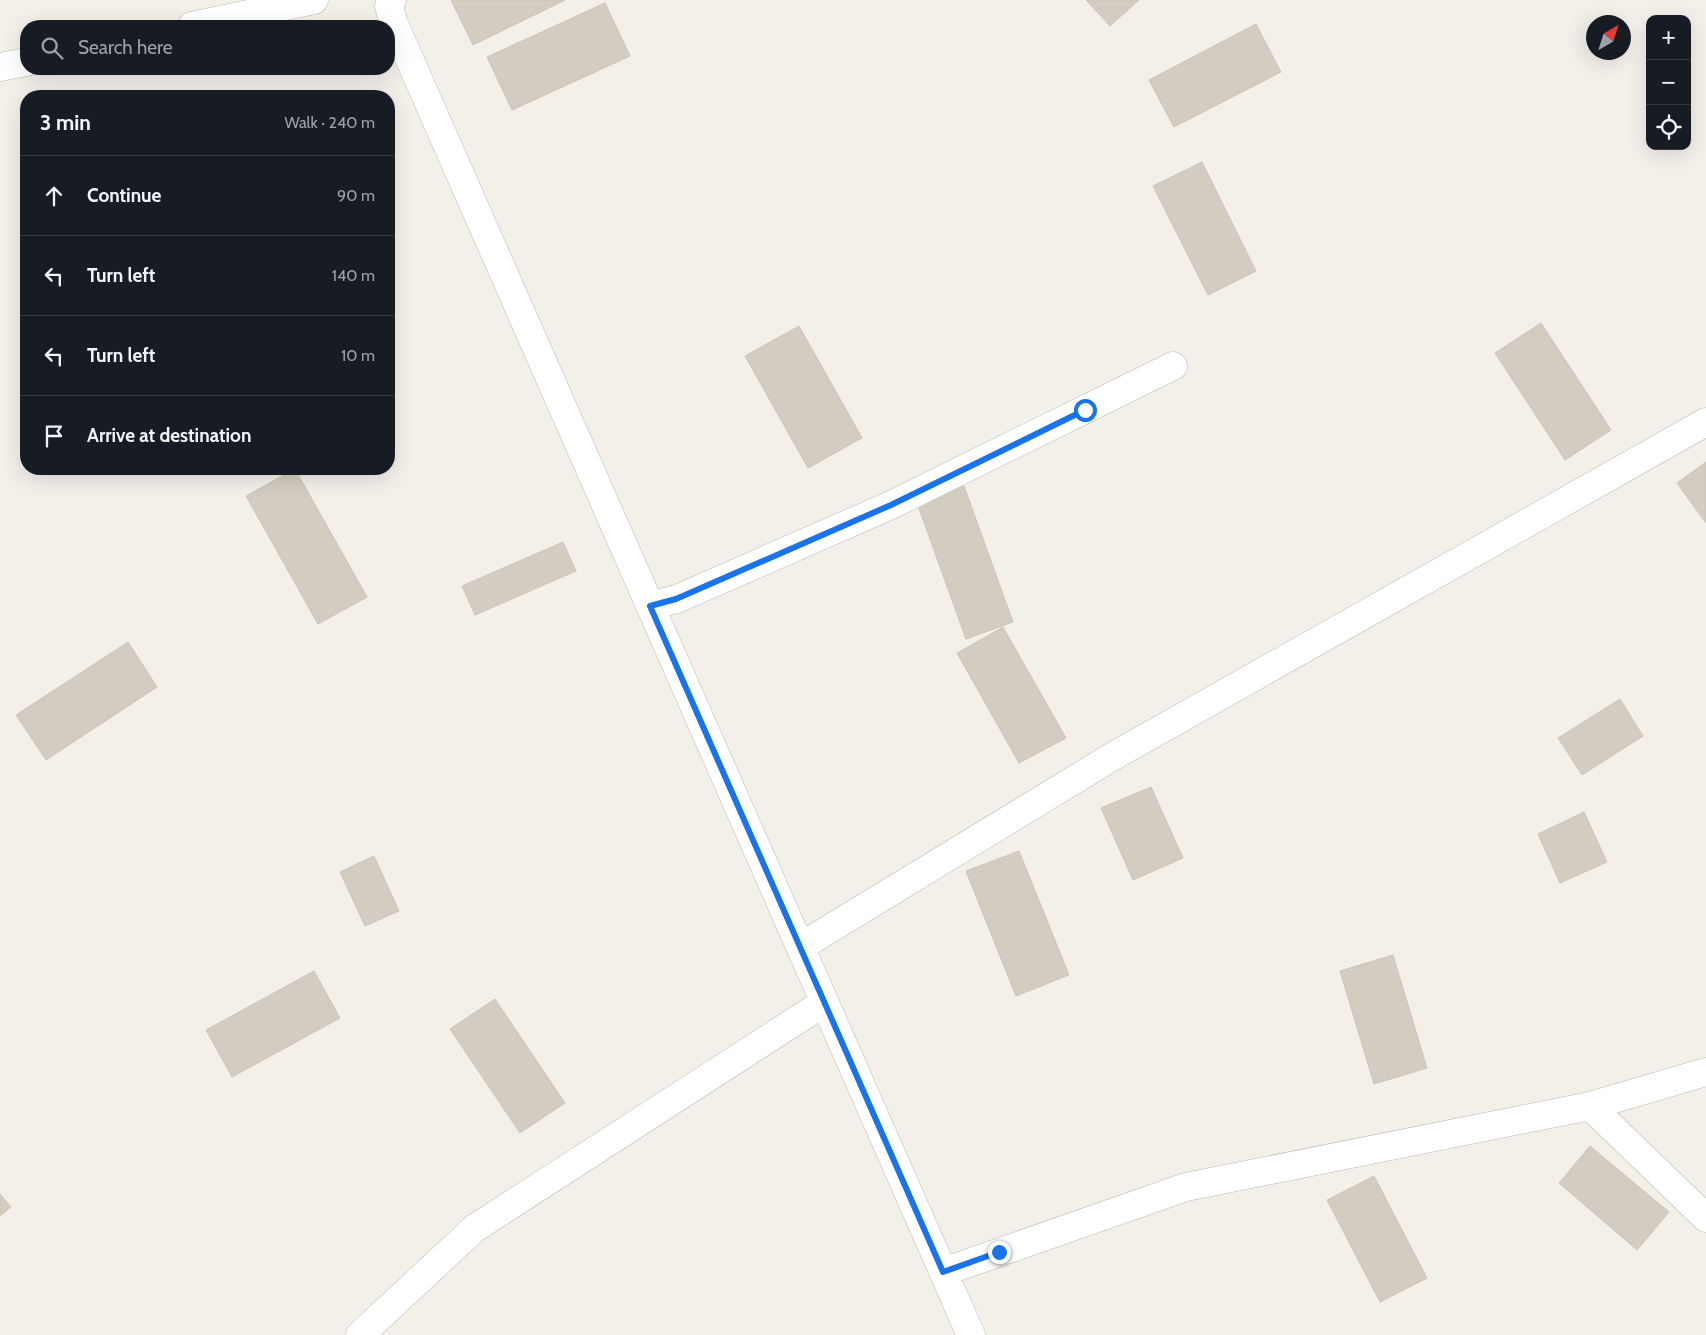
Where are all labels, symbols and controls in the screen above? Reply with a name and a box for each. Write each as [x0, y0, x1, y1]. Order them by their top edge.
north arrow [1586, 15, 1631, 60]
map controls [1646, 15, 1691, 150]
button: + [1646, 15, 1691, 60]
search box [20, 20, 395, 75]
icon: search [38, 34, 66, 62]
text: Search here [78, 36, 172, 59]
button: − [1646, 60, 1691, 105]
button: locate [1646, 105, 1691, 150]
text: 3 min [40, 110, 91, 135]
text: Walk · 240 m [284, 113, 375, 132]
icon: ahead [40, 182, 68, 210]
text: Continue [87, 184, 161, 207]
text: 90 m [337, 186, 375, 205]
icon: left [40, 262, 68, 290]
text: Turn left [87, 264, 155, 287]
text: 140 m [332, 266, 375, 285]
icon: left [40, 342, 68, 370]
text: Turn left [87, 344, 155, 367]
text: 10 m [341, 346, 375, 365]
route start [1074, 399, 1097, 422]
icon: arrive [40, 422, 68, 450]
text: Arrive at destination [87, 424, 251, 447]
route end [988, 1241, 1011, 1264]

